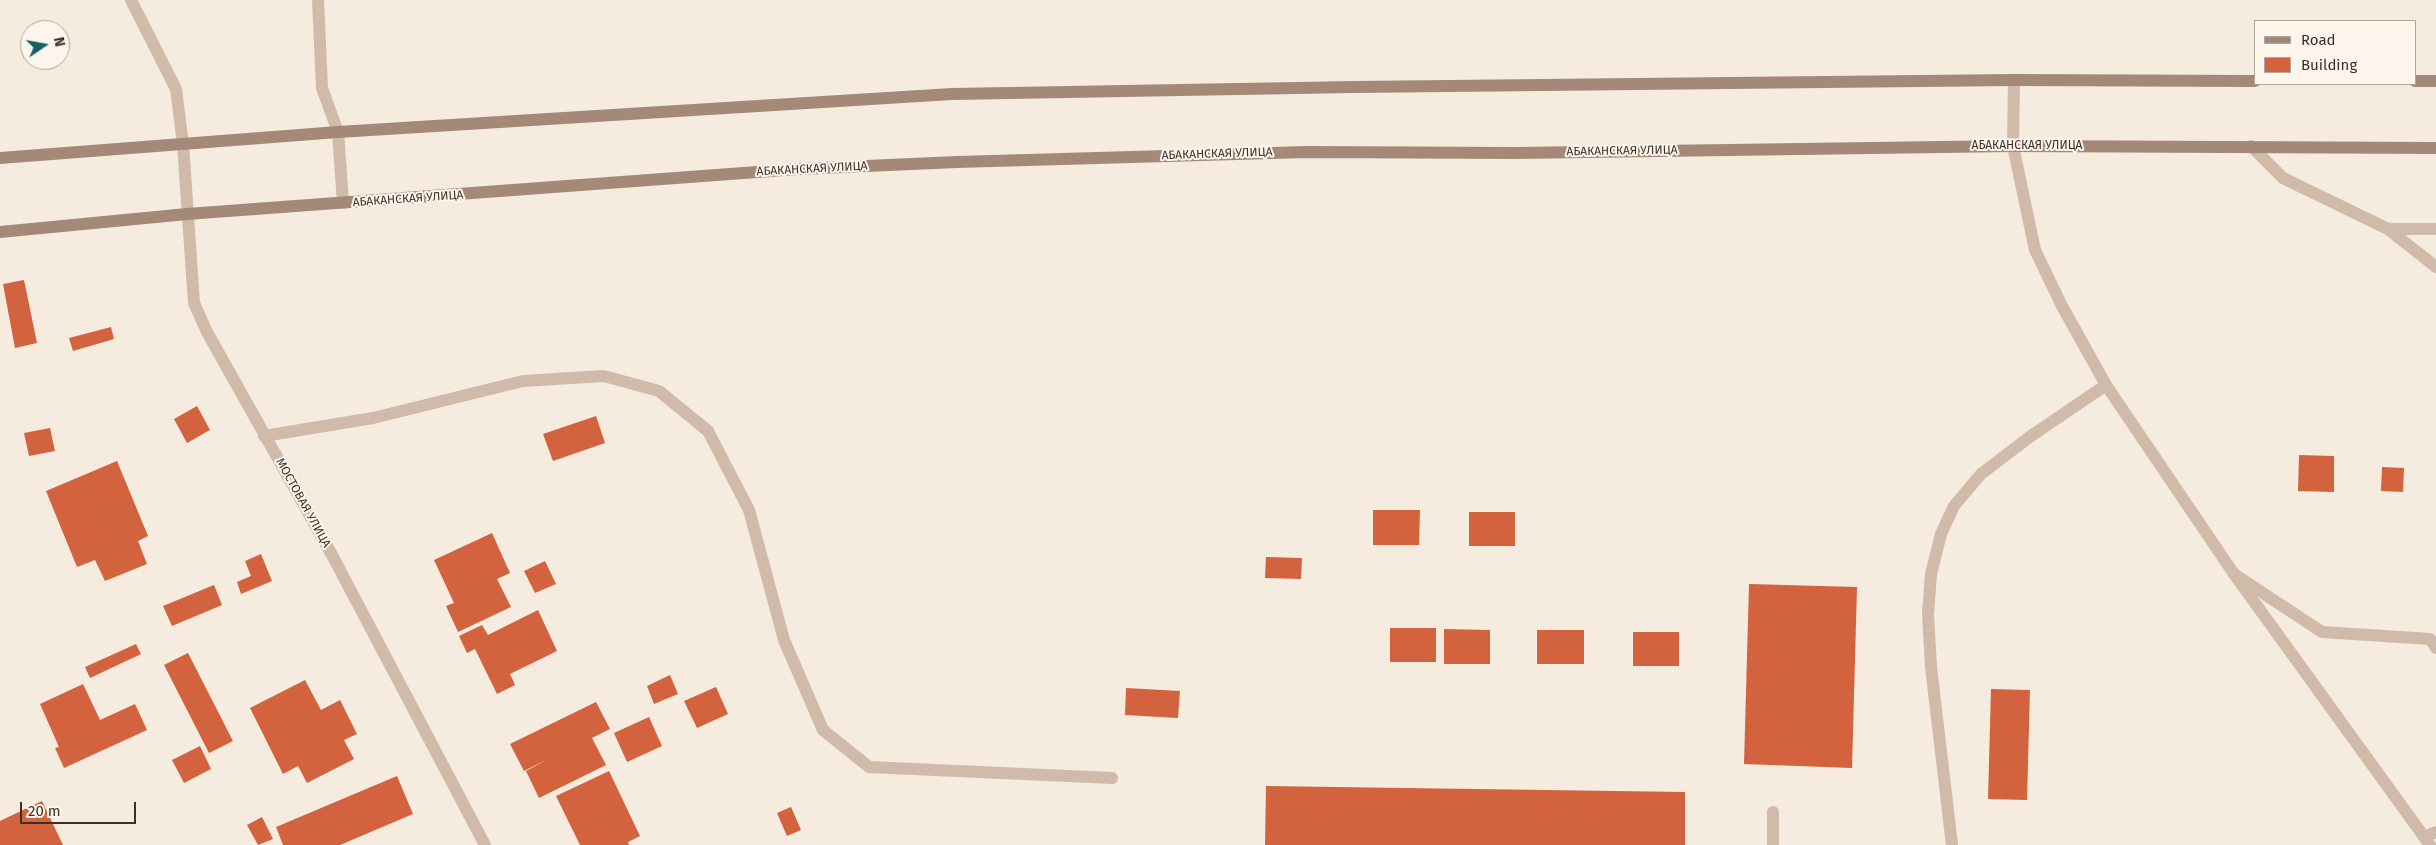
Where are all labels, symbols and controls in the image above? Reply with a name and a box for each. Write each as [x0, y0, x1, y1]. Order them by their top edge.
north arrow [20, 20, 70, 70]
legend [2254, 20, 2416, 85]
text: Road [2301, 31, 2336, 49]
text: N [50, 36, 68, 48]
text: Building [2301, 56, 2357, 74]
street label: АБАКАНСКАЯ УЛИЦА [1972, 139, 2082, 153]
street label: АБАКАНСКАЯ УЛИЦА [1566, 143, 1678, 159]
street label: АБАКАНСКАЯ УЛИЦА [1161, 145, 1273, 163]
street label: АБАКАНСКАЯ УЛИЦА [756, 159, 868, 179]
street label: АБАКАНСКАЯ УЛИЦА [352, 188, 464, 210]
street label: МОСТОВАЯ УЛИЦА [272, 456, 334, 550]
scale bar [22, 792, 139, 824]
text: 20 m [28, 802, 61, 820]

